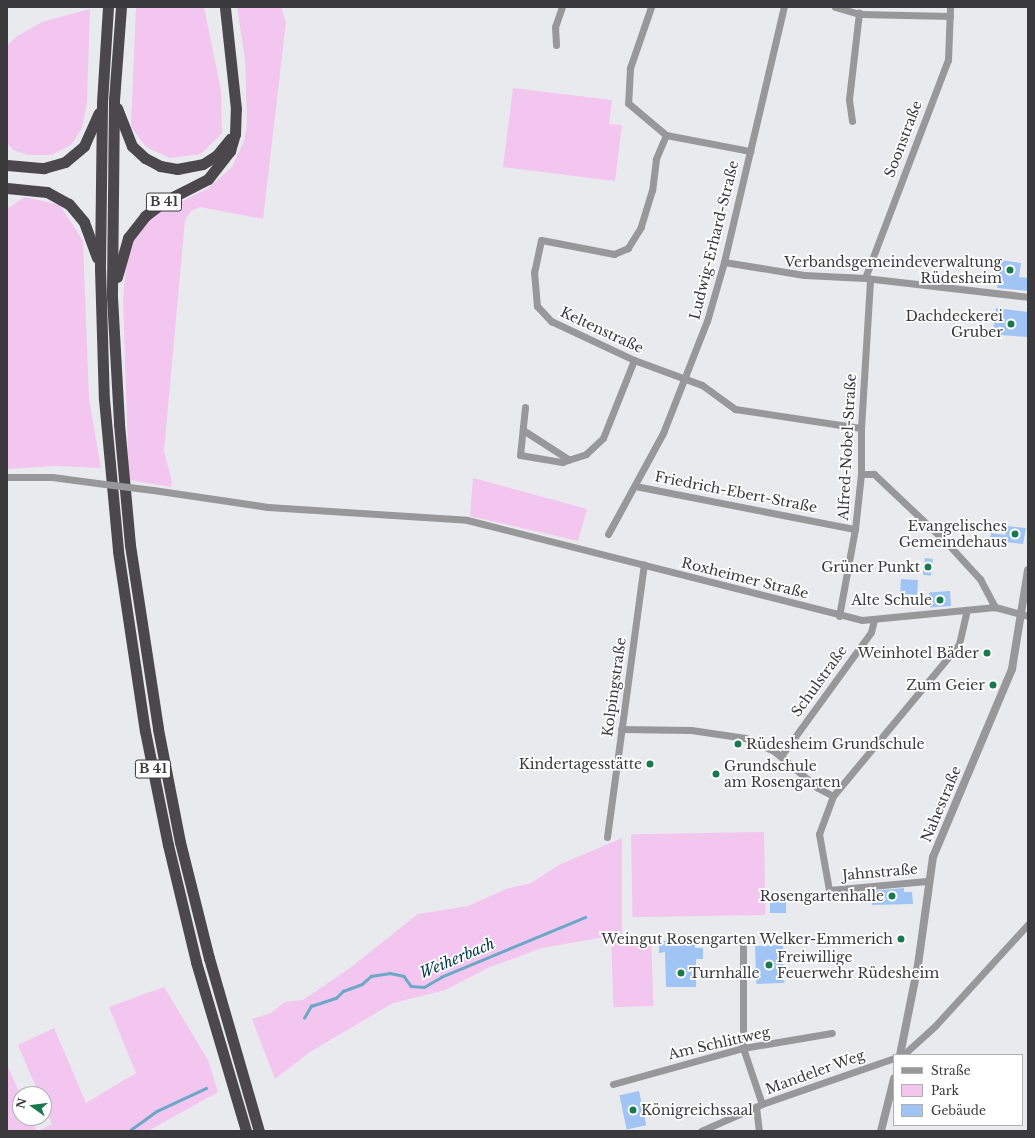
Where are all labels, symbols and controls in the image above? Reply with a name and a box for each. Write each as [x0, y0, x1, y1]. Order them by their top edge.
street label: Soonstraße [881, 98, 925, 180]
street label: Ludwig-Erhard-Straße [686, 159, 742, 321]
road number: B 41 [145, 191, 183, 213]
place label: Verbandsgemeindeverwaltung Rüdesheim [784, 254, 1002, 286]
marker: Verbandsgemeindeverwaltung Rüdesheim [1005, 265, 1015, 275]
street label: Keltenstraße [558, 303, 646, 357]
place label: Dachdeckerei Gruber [905, 308, 1003, 340]
marker: Dachdeckerei Gruber [1006, 319, 1016, 329]
street label: Alfred-Nobel-Straße [835, 373, 859, 521]
street label: Friedrich-Ebert-Straße [653, 468, 819, 516]
place label: Evangelisches Gemeindehaus [899, 518, 1007, 550]
marker: Evangelisches Gemeindehaus [1010, 529, 1020, 539]
street label: Roxheimer Straße [680, 554, 810, 602]
place label: Grüner Punkt [821, 559, 920, 575]
marker: Grüner Punkt [923, 562, 933, 572]
place label: Alte Schule [851, 592, 932, 608]
marker: Alte Schule [935, 595, 945, 605]
street label: Kolpingstraße [599, 636, 629, 738]
street label: Schulstraße [788, 642, 850, 720]
place label: Weinhotel Bäder [858, 645, 979, 661]
marker: Weinhotel Bäder [982, 648, 992, 658]
place label: Zum Geier [906, 677, 985, 693]
marker: Zum Geier [988, 680, 998, 690]
place label: Rüdesheim Grundschule [746, 736, 924, 752]
marker: Rüdesheim Grundschule [733, 739, 743, 749]
place label: Kindertagesstätte [519, 756, 642, 772]
road number: B 41 [134, 758, 172, 780]
place label: Grundschule am Rosengarten [724, 758, 841, 790]
marker: Kindertagesstätte [645, 759, 655, 769]
street label: Nahestraße [917, 763, 965, 845]
marker: Grundschule am Rosengarten [711, 769, 721, 779]
street label: Jahnstraße [842, 860, 918, 884]
place label: Rosengartenhalle [760, 888, 884, 904]
marker: Rosengartenhalle [887, 891, 897, 901]
place label: Weingut Rosengarten Welker-Emmerich [601, 931, 893, 947]
water label: Weiherbach [417, 934, 497, 982]
marker: Weingut Rosengarten Welker-Emmerich [896, 934, 906, 944]
place label: Freiwillige Feuerwehr Rüdesheim [777, 949, 940, 982]
marker: Freiwillige Feuerwehr Rüdesheim [764, 960, 774, 970]
place label: Turnhalle [689, 965, 760, 981]
marker: Turnhalle [676, 968, 686, 978]
street label: Am Schlittweg [666, 1023, 772, 1063]
street label: Mandeler Weg [763, 1046, 867, 1098]
legend [893, 1054, 1023, 1126]
text: Straße [931, 1063, 971, 1078]
text: Park [931, 1083, 959, 1098]
north arrow [12, 1086, 52, 1126]
text: N [13, 1097, 29, 1110]
place label: Königreichssaal [641, 1102, 753, 1118]
text: Gebäude [931, 1103, 986, 1118]
marker: Königreichssaal [628, 1105, 638, 1115]

